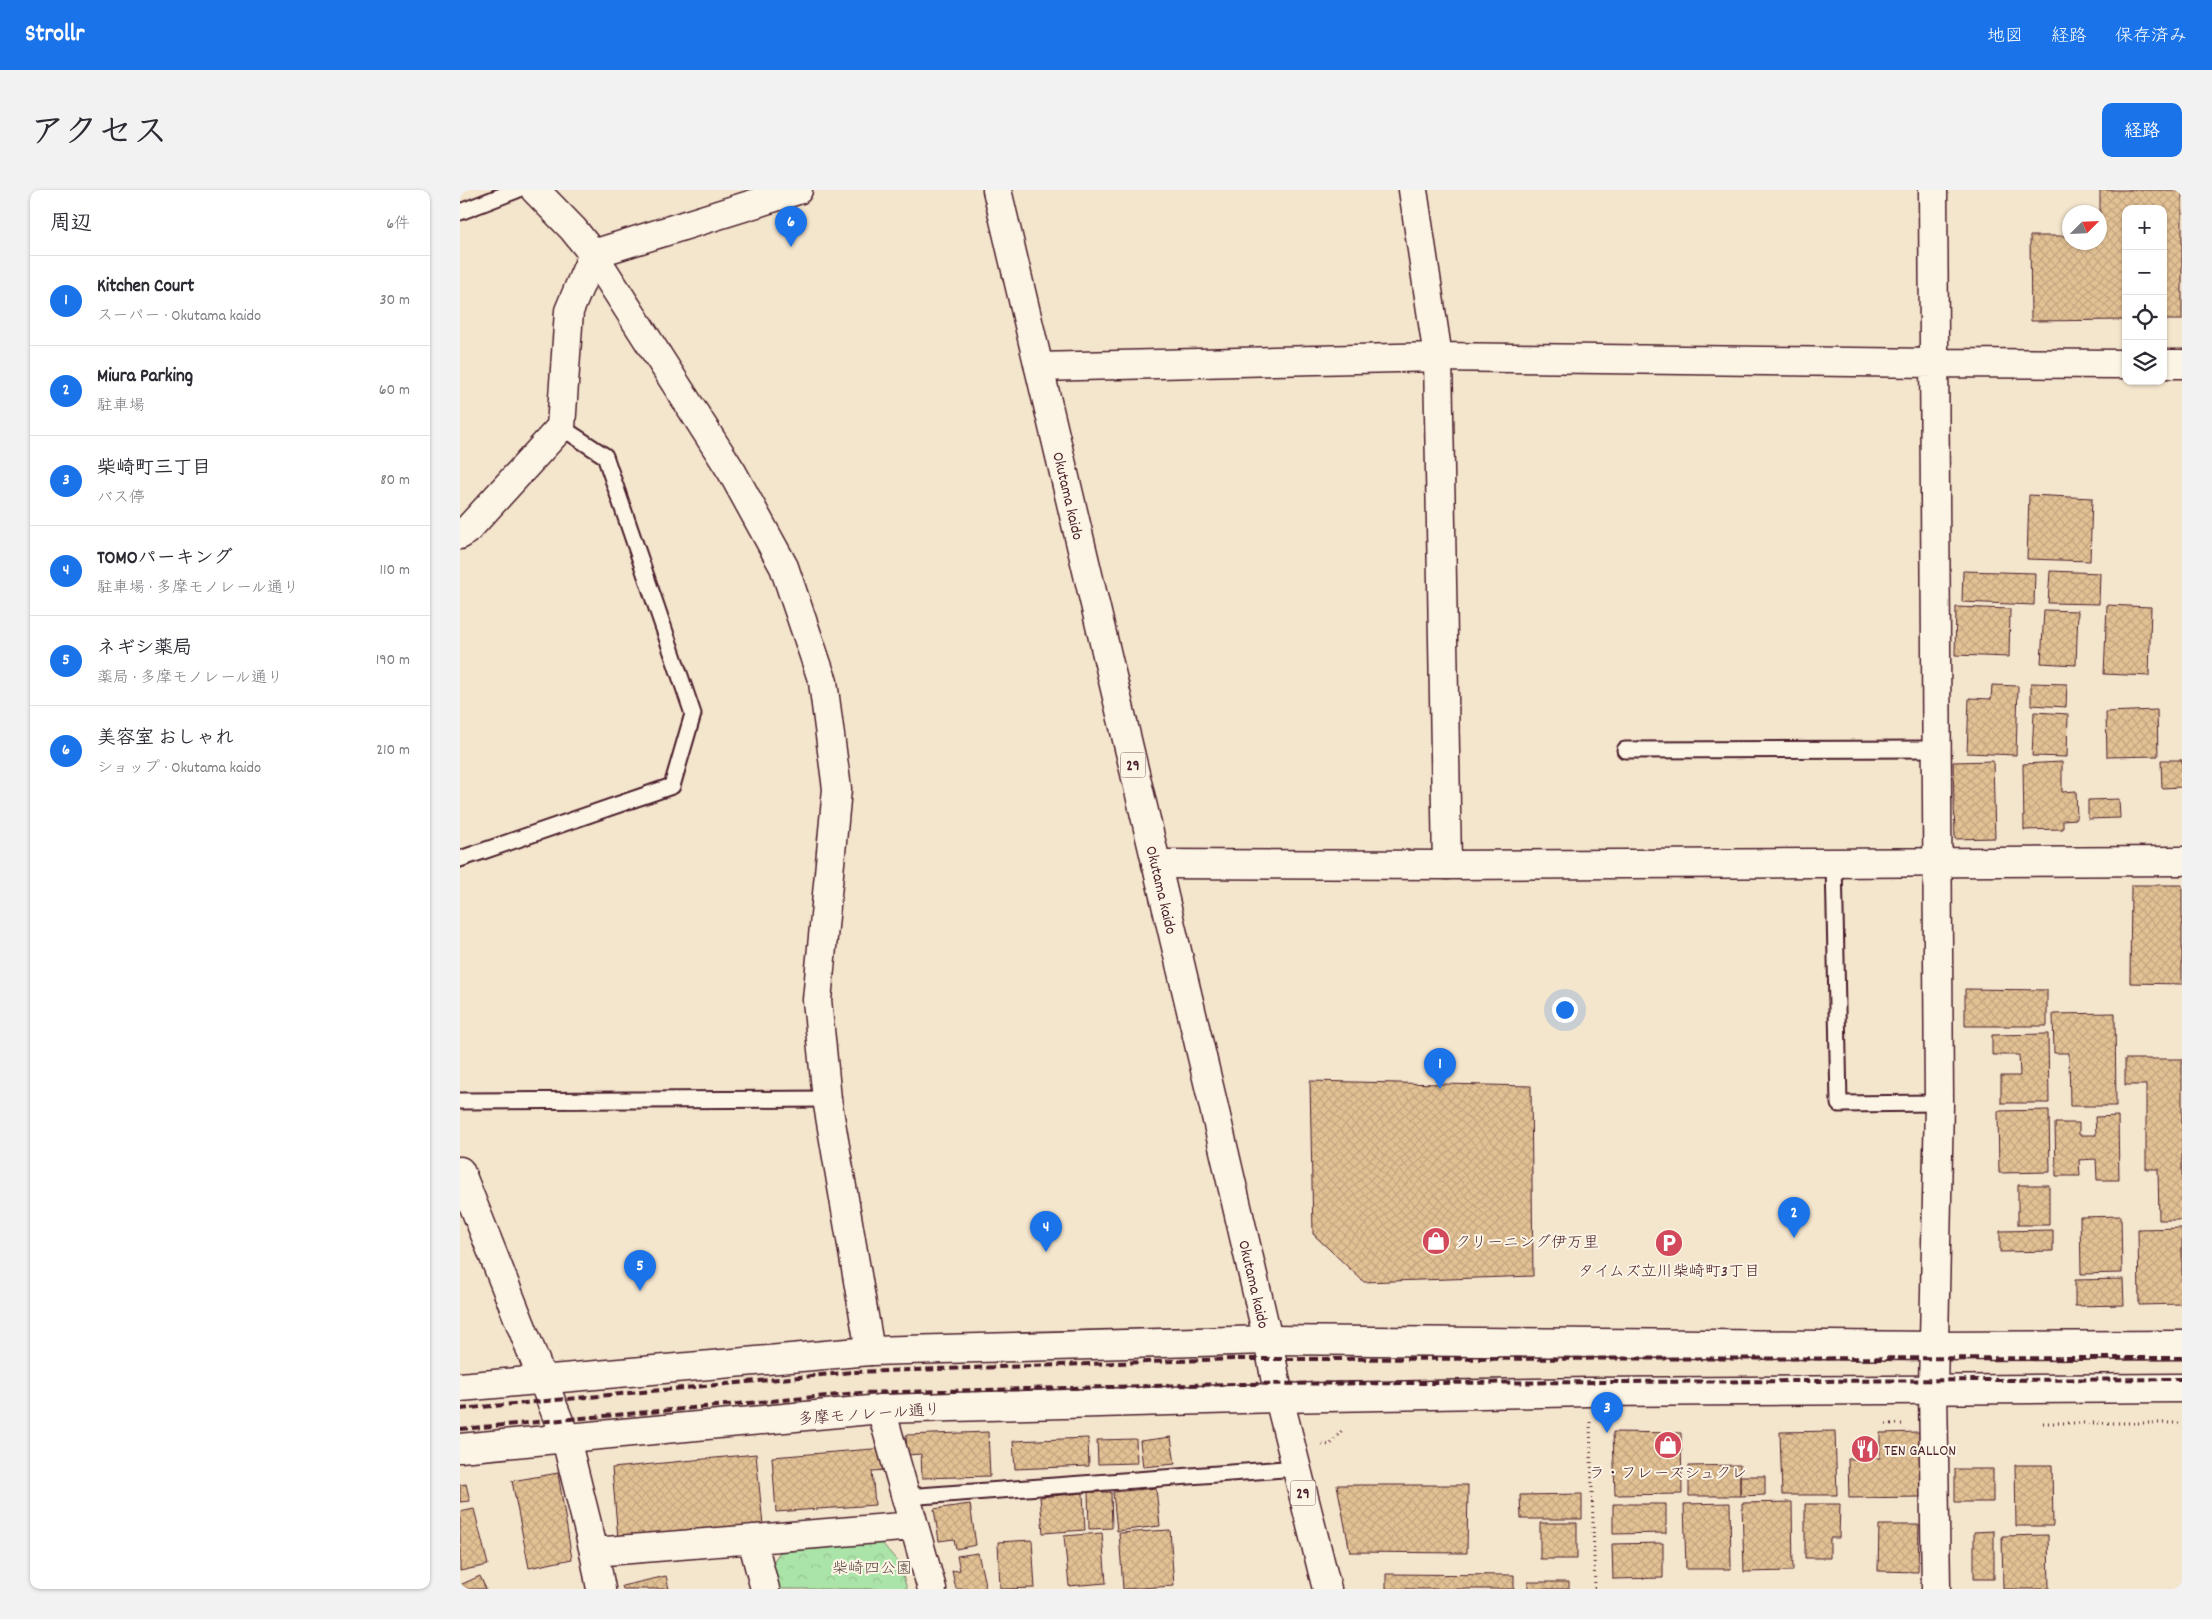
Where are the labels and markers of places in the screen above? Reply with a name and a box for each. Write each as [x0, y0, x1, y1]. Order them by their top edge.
pin: 6 [775, 206, 807, 247]
pin: 1 [1424, 1048, 1456, 1089]
pin: 2 [1778, 1197, 1810, 1238]
pin: 4 [1030, 1211, 1062, 1252]
shop icon: クリーニング伊万里 [1421, 1226, 1451, 1256]
parking icon: タイムズ立川柴崎町3丁目 [1654, 1228, 1684, 1258]
place label: クリーニング伊万里 [1455, 1232, 1599, 1255]
pin: 5 [624, 1250, 656, 1291]
place label: タイムズ立川柴崎町3丁目 [1578, 1261, 1760, 1284]
pin: 3 [1591, 1392, 1623, 1433]
shop icon: ラ・フレーズシュクレ [1653, 1430, 1683, 1460]
restaurant icon: TEN GALLON [1850, 1434, 1880, 1464]
place label: TEN GALLON [1884, 1440, 1956, 1463]
place label: ラ・フレーズシュクレ [1589, 1463, 1747, 1486]

